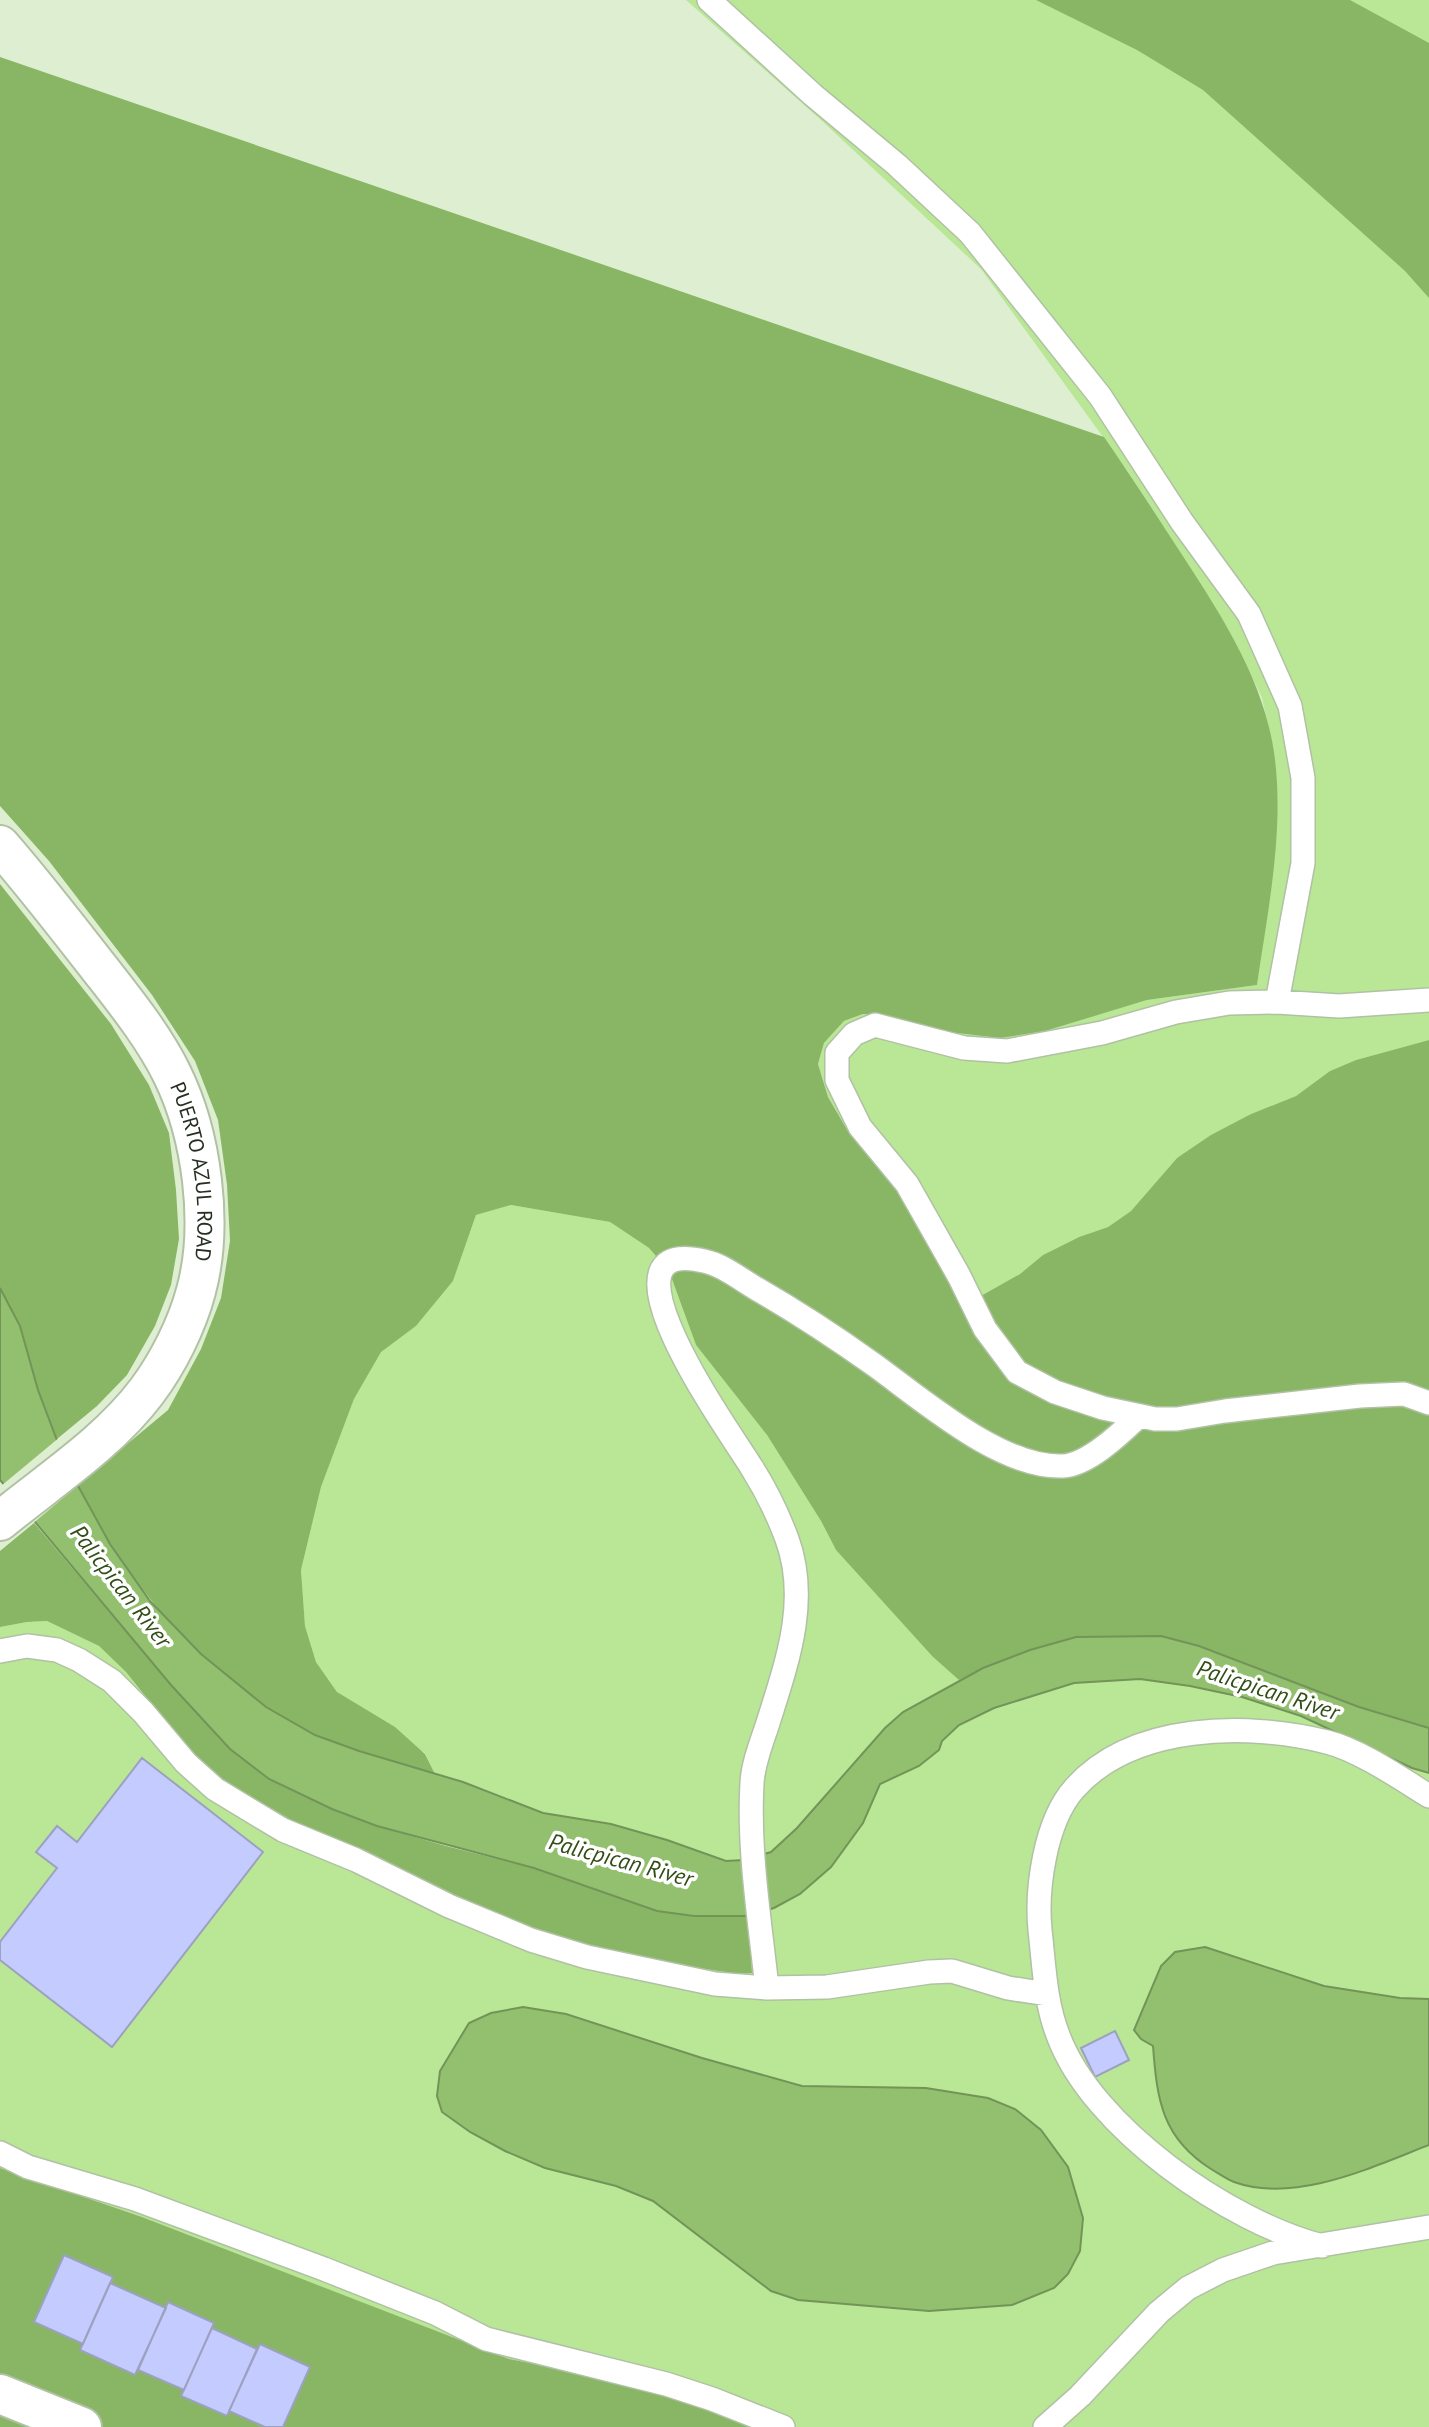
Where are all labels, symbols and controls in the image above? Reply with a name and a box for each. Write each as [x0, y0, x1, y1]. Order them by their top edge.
street label: PUERTO AZUL ROAD [164, 1078, 219, 1263]
water label: Palicpican River [64, 1518, 179, 1654]
water label: Palicpican River [1193, 1653, 1344, 1727]
water label: Palicpican River [546, 1826, 698, 1893]

